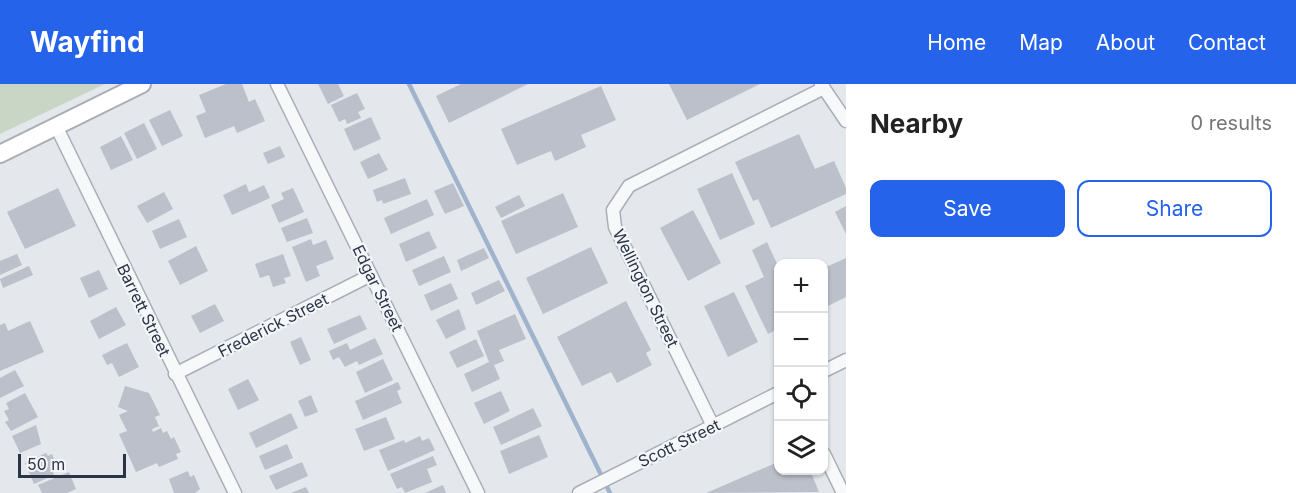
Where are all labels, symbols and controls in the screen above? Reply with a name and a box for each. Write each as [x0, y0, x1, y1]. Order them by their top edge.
text: Wayfind [30, 25, 145, 59]
text: Home [927, 30, 986, 55]
text: Map [1019, 30, 1063, 55]
text: About [1096, 30, 1155, 55]
text: Contact [1188, 30, 1266, 55]
text: Nearby [870, 108, 963, 139]
text: 0 results [1190, 111, 1272, 135]
button: Save [870, 180, 1065, 237]
button: Share [1077, 180, 1272, 237]
street label: Wellington Street [609, 226, 683, 350]
street label: Edgar Street [348, 241, 408, 335]
map controls [774, 259, 828, 475]
button: + [774, 259, 828, 313]
street label: Barrett Street [113, 260, 175, 360]
street label: Frederick Street [215, 289, 331, 361]
button: − [774, 313, 828, 367]
button: locate [774, 367, 828, 421]
street label: Scott Street [635, 415, 723, 471]
button: layers [774, 421, 828, 475]
scale bar [18, 451, 126, 478]
text: 50 m [27, 454, 65, 474]

